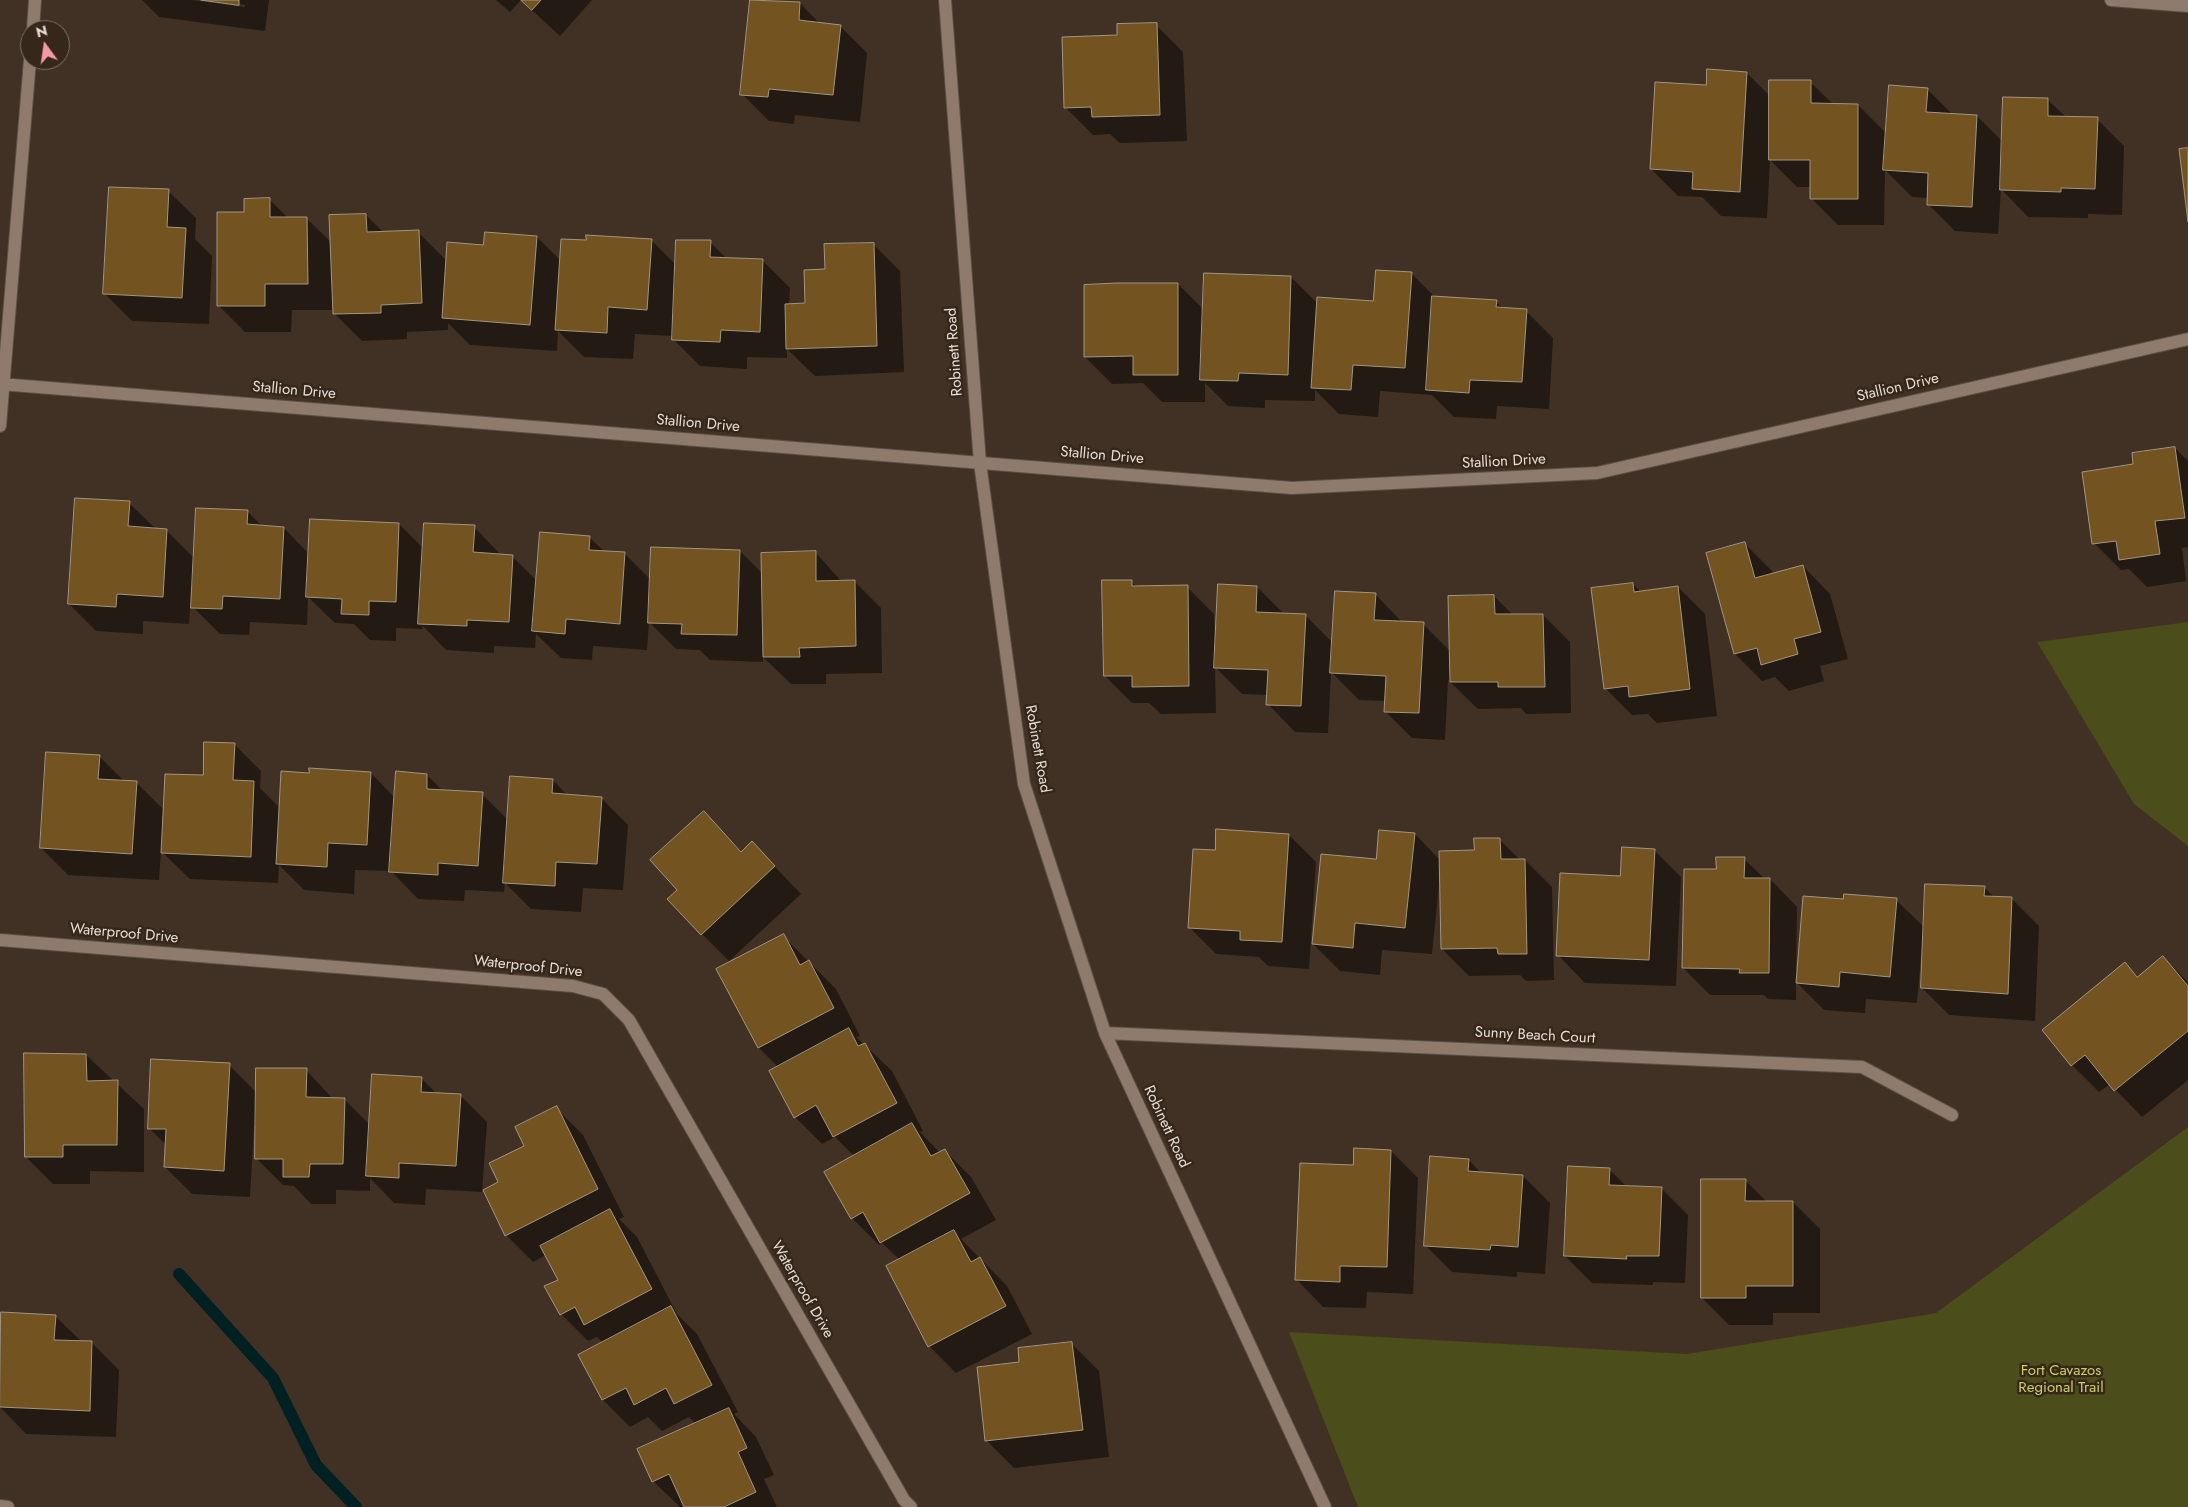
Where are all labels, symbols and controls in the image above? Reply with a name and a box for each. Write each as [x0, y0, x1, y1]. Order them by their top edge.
north arrow [20, 20, 70, 70]
text: N [34, 20, 49, 42]
street label: Robinett Road [943, 307, 967, 397]
street label: Stallion Drive [1855, 370, 1941, 406]
street label: Stallion Drive [252, 378, 336, 404]
street label: Stallion Drive [656, 411, 740, 437]
street label: Stallion Drive [1060, 443, 1144, 469]
street label: Stallion Drive [1462, 451, 1546, 473]
street label: Robinett Road [1020, 704, 1054, 794]
street label: Waterproof Drive [69, 920, 179, 948]
street label: Waterproof Drive [473, 952, 583, 982]
street label: Sunny Beach Court [1474, 1024, 1596, 1048]
street label: Robinett Road [1139, 1083, 1193, 1171]
street label: Waterproof Drive [767, 1238, 837, 1342]
park label: Fort Cavazos Regional Trail [2018, 1362, 2104, 1397]

